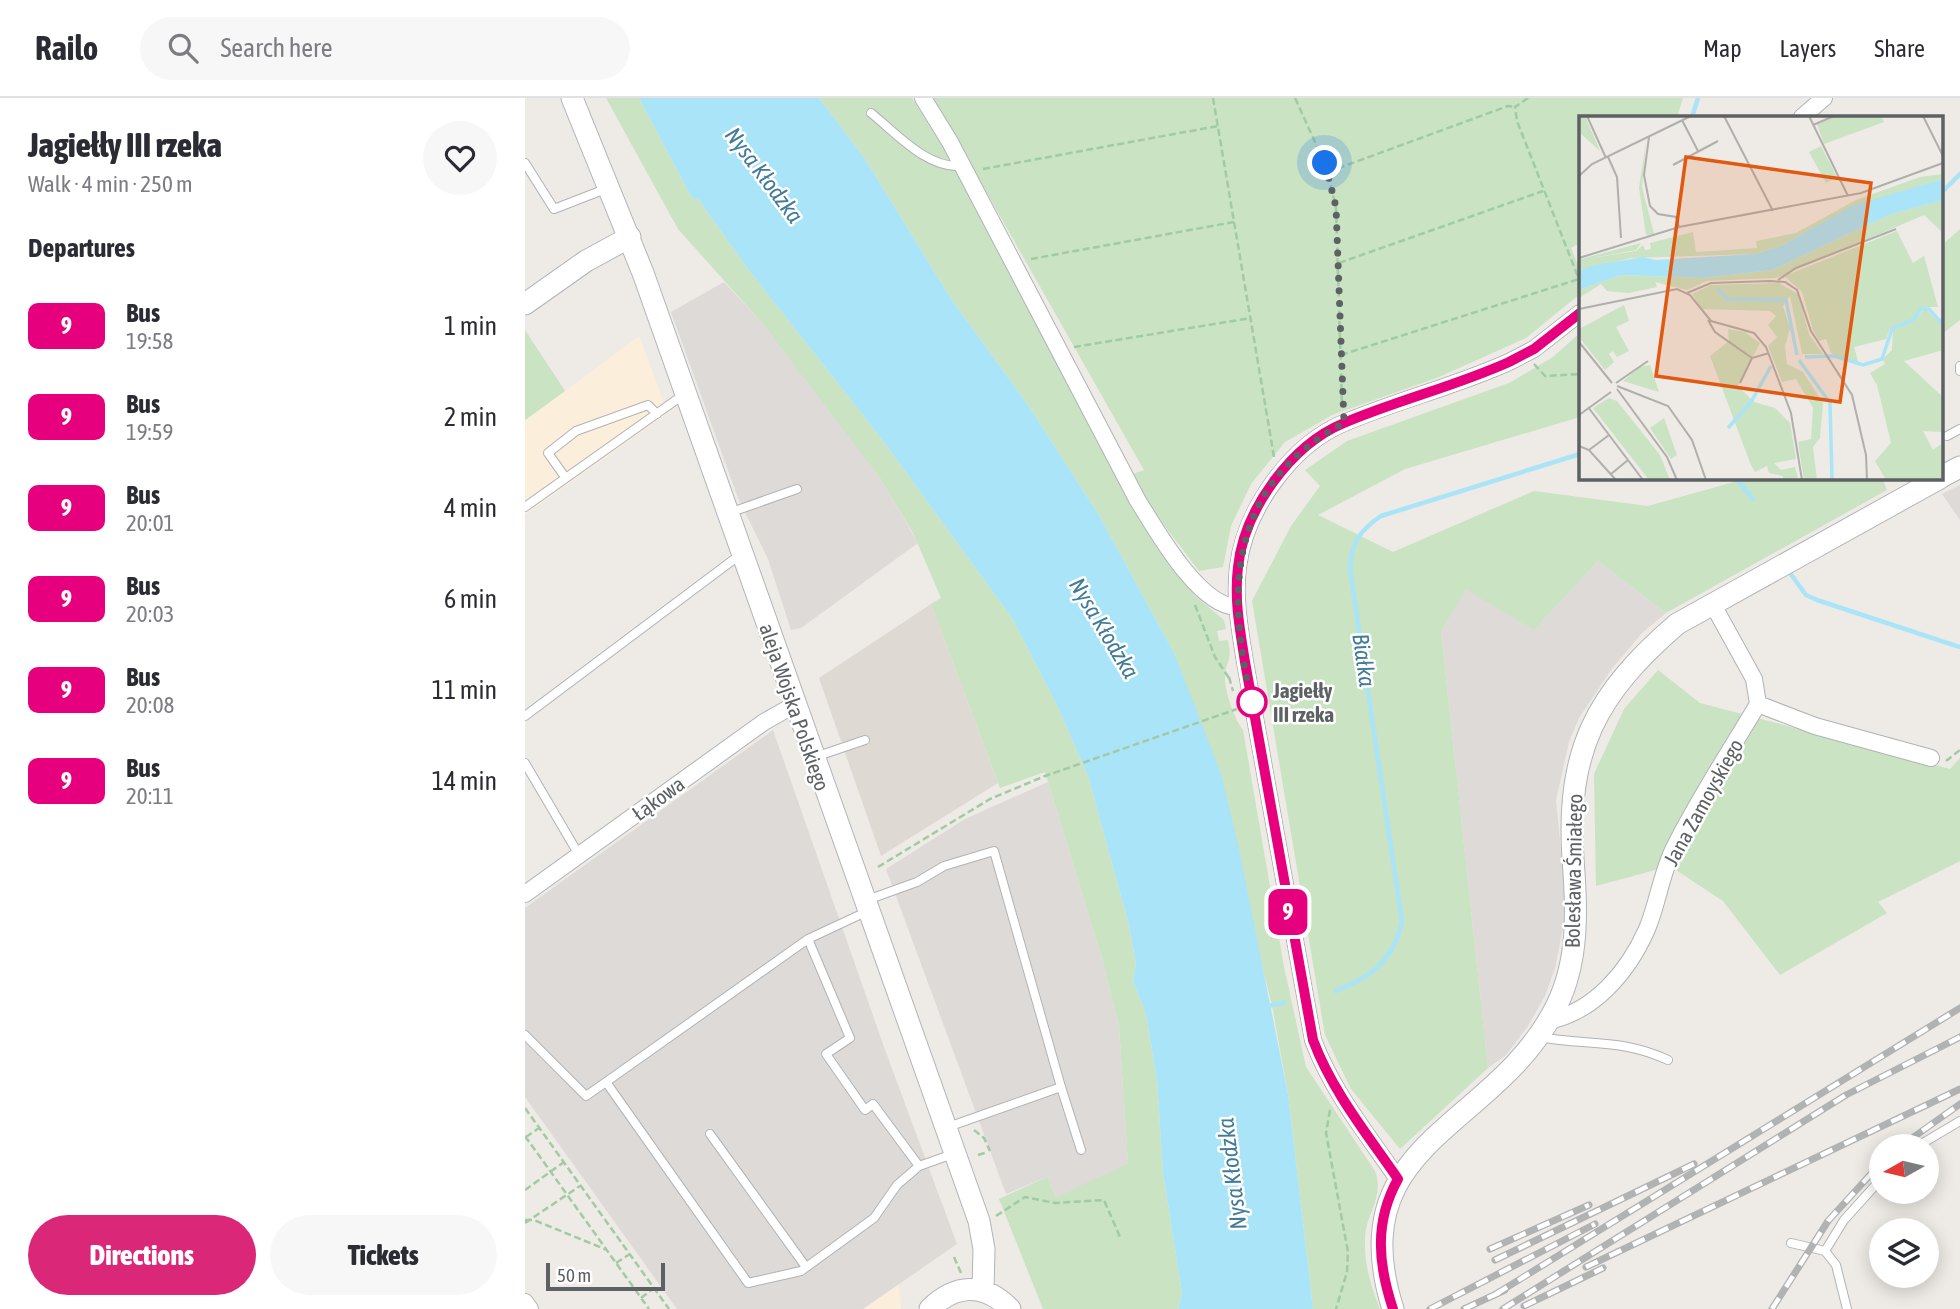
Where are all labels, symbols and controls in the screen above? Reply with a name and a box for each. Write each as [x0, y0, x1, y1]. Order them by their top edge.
search box [140, 17, 630, 80]
text: Railo [35, 29, 98, 67]
icon: search [164, 29, 202, 67]
text: Search here [220, 33, 333, 63]
text: Map [1703, 35, 1742, 62]
text: Layers [1780, 35, 1836, 62]
text: Share [1874, 35, 1925, 62]
inset map [1579, 116, 1943, 480]
button: heart [423, 121, 497, 195]
water label: Nysa Kłodzka [720, 122, 808, 228]
text: Jagiełły III rzeka [28, 126, 222, 164]
your location [1307, 145, 1342, 180]
text: Walk · 4 min · 250 m [28, 171, 192, 197]
text: Departures [28, 233, 135, 263]
text: Bus [126, 298, 160, 328]
text: 1 min [444, 311, 497, 341]
text: 9 [61, 312, 72, 339]
text: 19:58 [126, 328, 173, 354]
text: Bus [126, 389, 160, 419]
text: 2 min [444, 402, 497, 432]
text: 9 [61, 403, 72, 430]
text: 19:59 [126, 419, 173, 445]
text: Bus [126, 480, 160, 510]
text: 4 min [444, 493, 497, 523]
text: 9 [61, 494, 72, 521]
text: 20:01 [126, 510, 174, 536]
text: Bus [126, 571, 160, 601]
water label: Nysa Kłodzka [1064, 573, 1144, 683]
text: 6 min [444, 584, 497, 614]
text: 9 [61, 585, 72, 612]
text: 20:03 [126, 601, 174, 627]
street label: aleja Wojska Polskiego [755, 620, 835, 794]
water label: Białka [1347, 632, 1381, 689]
text: Bus [126, 662, 160, 692]
text: 11 min [432, 675, 497, 705]
text: 9 [61, 676, 72, 703]
place label: Jagiełły III rzeka [1272, 678, 1334, 726]
marker: Jagiełły III rzeka [1237, 687, 1267, 717]
text: 20:08 [126, 692, 174, 718]
street label: Jana Zamoyskiego [1658, 735, 1748, 869]
text: Bus [126, 753, 160, 783]
text: 14 min [432, 766, 497, 796]
text: 9 [61, 767, 72, 794]
street label: Łąkowa [627, 771, 689, 825]
text: 20:11 [126, 783, 174, 809]
street label: Bolesława Śmiałego [1560, 794, 1586, 948]
line badge: 9 [1265, 889, 1311, 935]
text: 9 [1282, 898, 1294, 925]
water label: Nysa Kłodzka [1212, 1116, 1252, 1231]
north arrow [1869, 1134, 1939, 1204]
map controls [1869, 1134, 1939, 1288]
button: Directions [28, 1215, 256, 1295]
button: Tickets [270, 1215, 497, 1295]
button: layers [1869, 1218, 1939, 1288]
scale bar [546, 1260, 665, 1292]
text: 50 m [557, 1264, 591, 1286]

